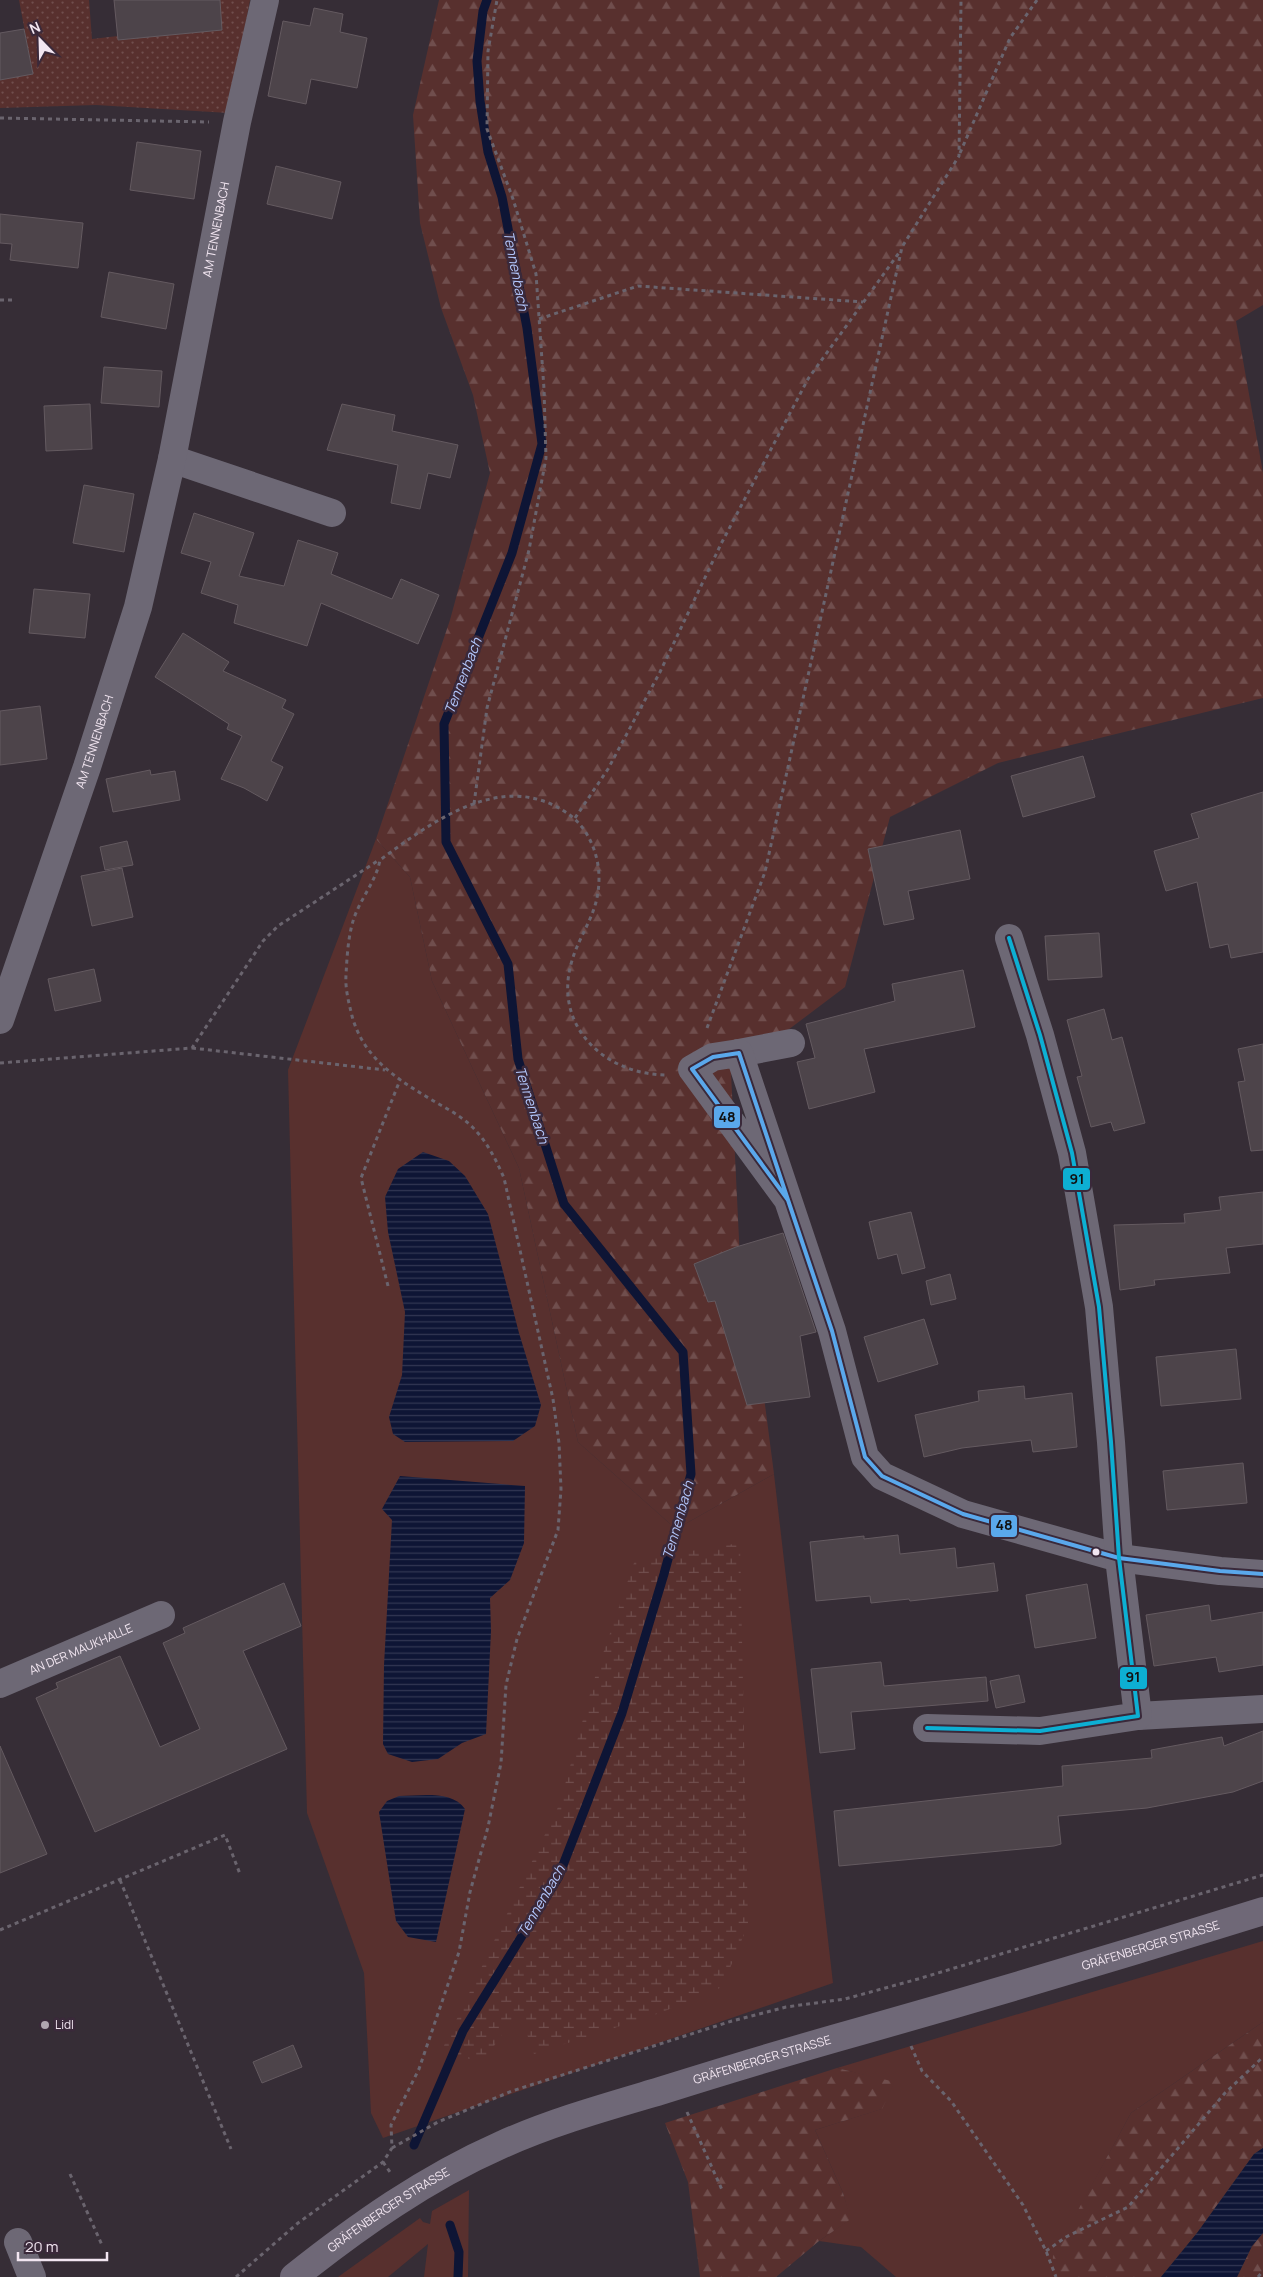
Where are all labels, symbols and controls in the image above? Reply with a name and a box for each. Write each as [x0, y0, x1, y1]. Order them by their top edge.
north arrow [15, 15, 65, 65]
text: N [26, 17, 43, 38]
street label: AM TENNENBACH [198, 180, 233, 279]
water label: Tennenbach [500, 230, 534, 313]
water label: Tennenbach [439, 634, 486, 717]
street label: AM TENNENBACH [71, 693, 117, 791]
water label: Tennenbach [511, 1064, 554, 1147]
line badge: 48 [713, 1105, 741, 1129]
text: 48 [718, 1107, 736, 1126]
line badge: 91 [1062, 1167, 1091, 1191]
text: 91 [1070, 1169, 1084, 1188]
water label: Tennenbach [657, 1478, 698, 1561]
line badge: 48 [990, 1514, 1018, 1538]
text: 48 [995, 1515, 1013, 1534]
unlabelled marker [1091, 1547, 1101, 1557]
street label: AN DER MAUKHALLE [26, 1619, 135, 1679]
line badge: 91 [1119, 1666, 1148, 1690]
text: 91 [1126, 1667, 1140, 1686]
water label: Tennenbach [512, 1861, 569, 1940]
street label: GRÄFENBERGER STRASSE [1080, 1916, 1222, 1974]
place label: Lidl [55, 2016, 74, 2033]
marker: Lidl [39, 2019, 51, 2031]
street label: GRÄFENBERGER STRASSE [691, 2031, 833, 2088]
street label: GRÄFENBERGER STRASSE [324, 2163, 453, 2256]
scale bar [18, 2230, 106, 2262]
text: 20 m [25, 2236, 58, 2257]

